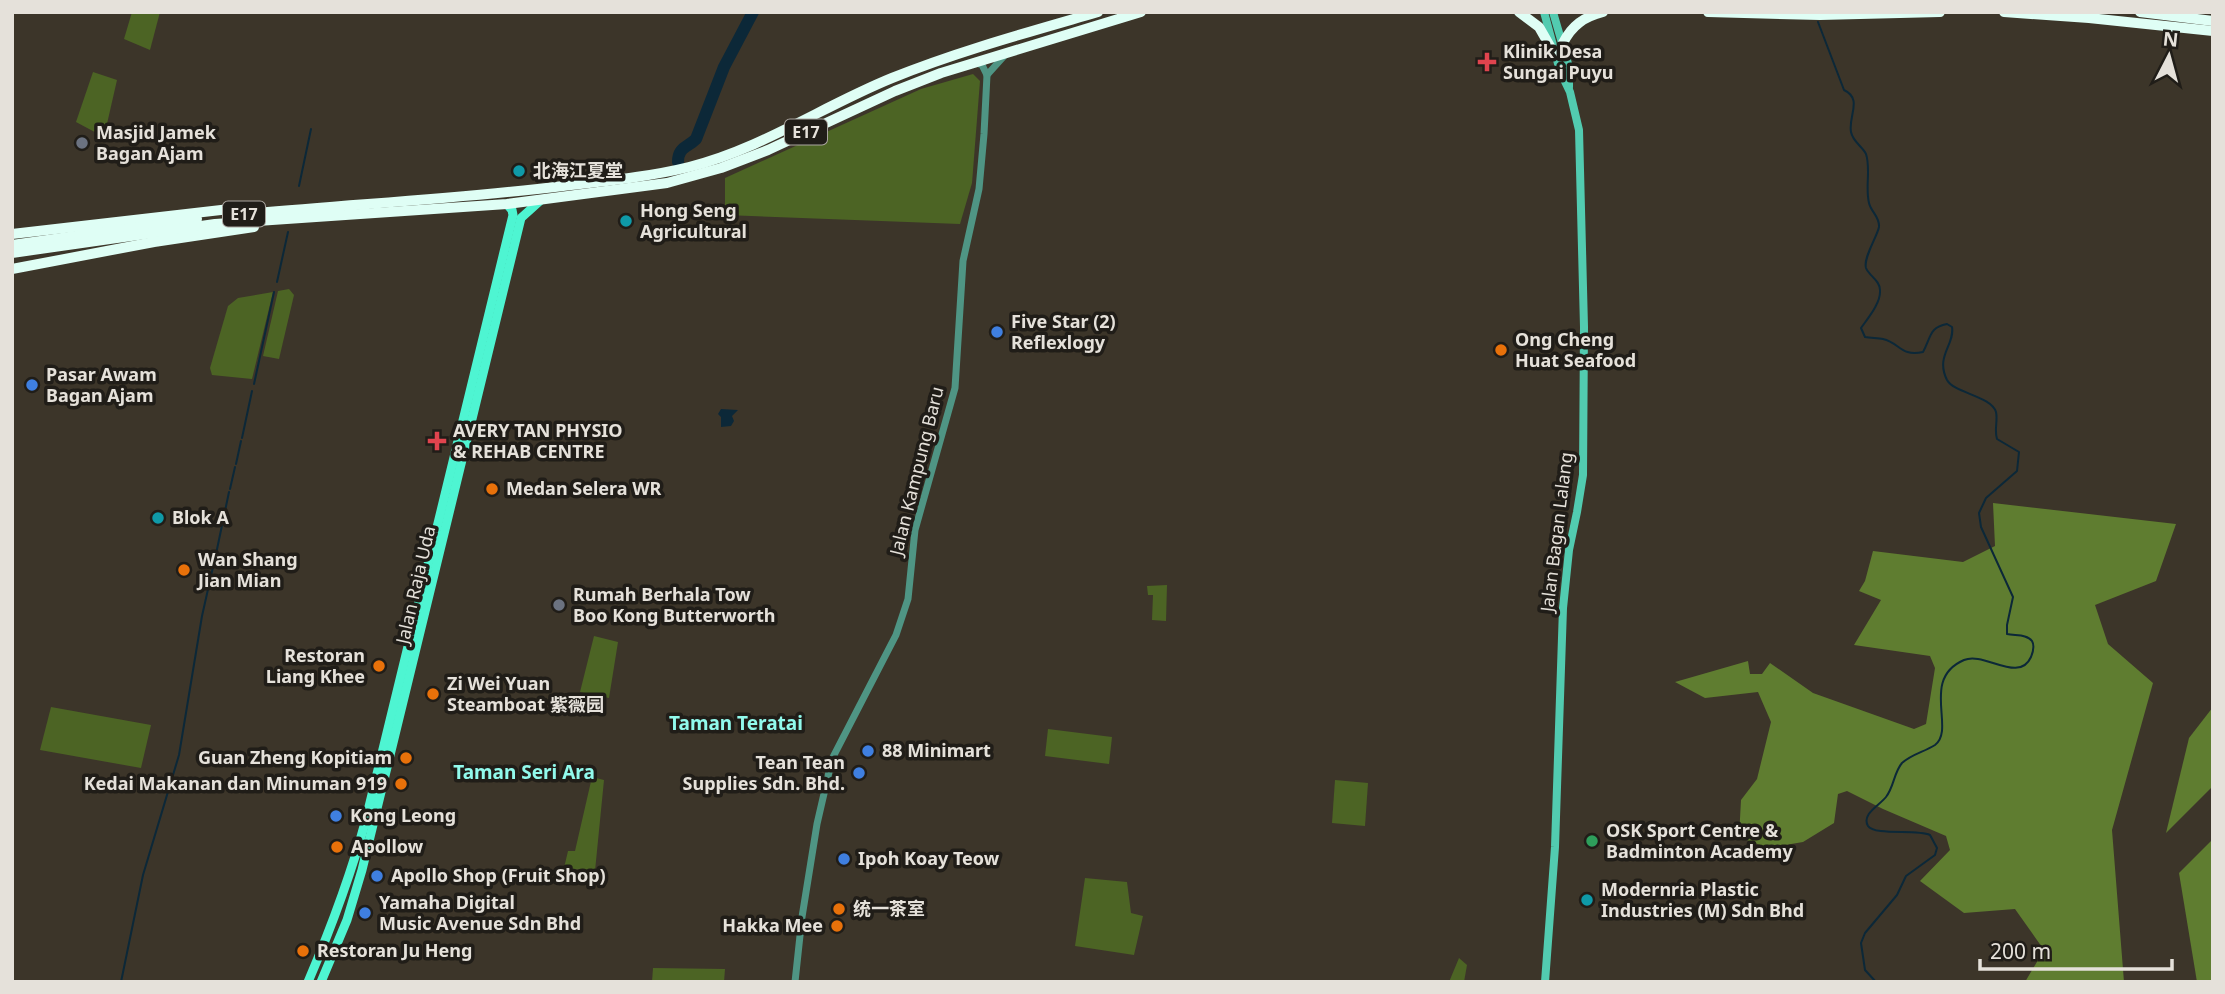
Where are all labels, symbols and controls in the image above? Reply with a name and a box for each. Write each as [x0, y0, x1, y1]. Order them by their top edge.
north arrow [2134, 21, 2204, 91]
text: N [2162, 25, 2180, 53]
place label: Klinik Desa Sungai Puyu [1503, 39, 1613, 84]
marker: Klinik Desa Sungai Puyu [1477, 52, 1497, 72]
place label: Masjid Jamek Bagan Ajam [96, 120, 217, 165]
road number: E17 [785, 120, 827, 144]
marker: Masjid Jamek Bagan Ajam [74, 135, 90, 151]
place label: 北海江夏堂 [533, 158, 623, 182]
marker: 北海江夏堂 [511, 163, 527, 179]
place label: Hong Seng Agricultural [640, 198, 747, 243]
road number: E17 [223, 202, 265, 227]
marker: Hong Seng Agricultural [618, 213, 634, 229]
place label: Five Star (2) Reflexlogy [1011, 309, 1116, 354]
marker: Five Star (2) Reflexlogy [989, 324, 1005, 340]
place label: Ong Cheng Huat Seafood [1515, 327, 1636, 372]
marker: Ong Cheng Huat Seafood [1493, 342, 1509, 358]
place label: Pasar Awam Bagan Ajam [46, 362, 157, 407]
marker: Pasar Awam Bagan Ajam [24, 377, 40, 393]
street label: Jalan Kampung Baru [883, 384, 949, 560]
place label: AVERY TAN PHYSIO & REHAB CENTRE [453, 418, 623, 463]
marker: AVERY TAN PHYSIO & REHAB CENTRE [427, 431, 447, 451]
street label: Jalan Bagan Lalang [1534, 451, 1578, 615]
place label: Medan Selera WR [506, 476, 662, 500]
marker: Medan Selera WR [484, 481, 500, 497]
place label: Blok A [172, 505, 229, 529]
marker: Blok A [150, 510, 166, 526]
street label: Jalan Raja Uda [389, 523, 440, 648]
place label: Wan Shang Jian Mian [196, 547, 298, 592]
marker: Wan Shang Jian Mian [176, 562, 192, 578]
place label: Rumah Berhala Tow Boo Kong Butterworth [573, 582, 775, 627]
marker: Rumah Berhala Tow Boo Kong Butterworth [551, 597, 567, 613]
place label: Restoran Liang Khee [266, 643, 365, 688]
marker: Restoran Liang Khee [371, 658, 387, 674]
place label: Zi Wei Yuan Steamboat 紫薇园 [447, 671, 604, 716]
marker: Zi Wei Yuan Steamboat 紫薇园 [425, 686, 441, 702]
district label: Taman Teratai [669, 710, 803, 736]
place label: 88 Minimart [882, 738, 991, 762]
marker: 88 Minimart [860, 743, 876, 759]
place label: Guan Zheng Kopitiam [198, 745, 392, 769]
marker: Guan Zheng Kopitiam [398, 750, 414, 766]
place label: Tean Tean Supplies Sdn. Bhd. [683, 750, 845, 795]
district label: Taman Seri Ara [453, 759, 595, 785]
marker: Tean Tean Supplies Sdn. Bhd. [851, 765, 867, 781]
place label: Kedai Makanan dan Minuman 919 [84, 771, 387, 795]
marker: Kedai Makanan dan Minuman 919 [393, 776, 409, 792]
place label: Kong Leong [350, 803, 456, 827]
marker: Kong Leong [328, 808, 344, 824]
place label: OSK Sport Centre & Badminton Academy [1606, 818, 1793, 863]
marker: OSK Sport Centre & Badminton Academy [1584, 833, 1600, 849]
place label: Apollow [351, 834, 424, 858]
marker: Apollow [329, 839, 345, 855]
place label: Ipoh Koay Teow [858, 846, 1000, 870]
marker: Ipoh Koay Teow [836, 851, 852, 867]
place label: Apollo Shop (Fruit Shop) [391, 863, 606, 887]
marker: Apollo Shop (Fruit Shop) [369, 868, 385, 884]
place label: Modernria Plastic Industries (M) Sdn Bhd [1601, 877, 1804, 922]
place label: Yamaha Digital Music Avenue Sdn Bhd [379, 890, 581, 935]
marker: Modernria Plastic Industries (M) Sdn Bhd [1579, 892, 1595, 908]
place label: 统一茶室 [853, 896, 925, 920]
marker: 统一茶室 [831, 901, 847, 917]
marker: Yamaha Digital Music Avenue Sdn Bhd [357, 905, 373, 921]
place label: Hakka Mee [722, 913, 823, 937]
marker: Hakka Mee [829, 918, 845, 934]
scale bar [1980, 928, 2172, 972]
text: 200 m [1990, 937, 2051, 965]
place label: Restoran Ju Heng [317, 938, 472, 962]
marker: Restoran Ju Heng [295, 943, 311, 959]

